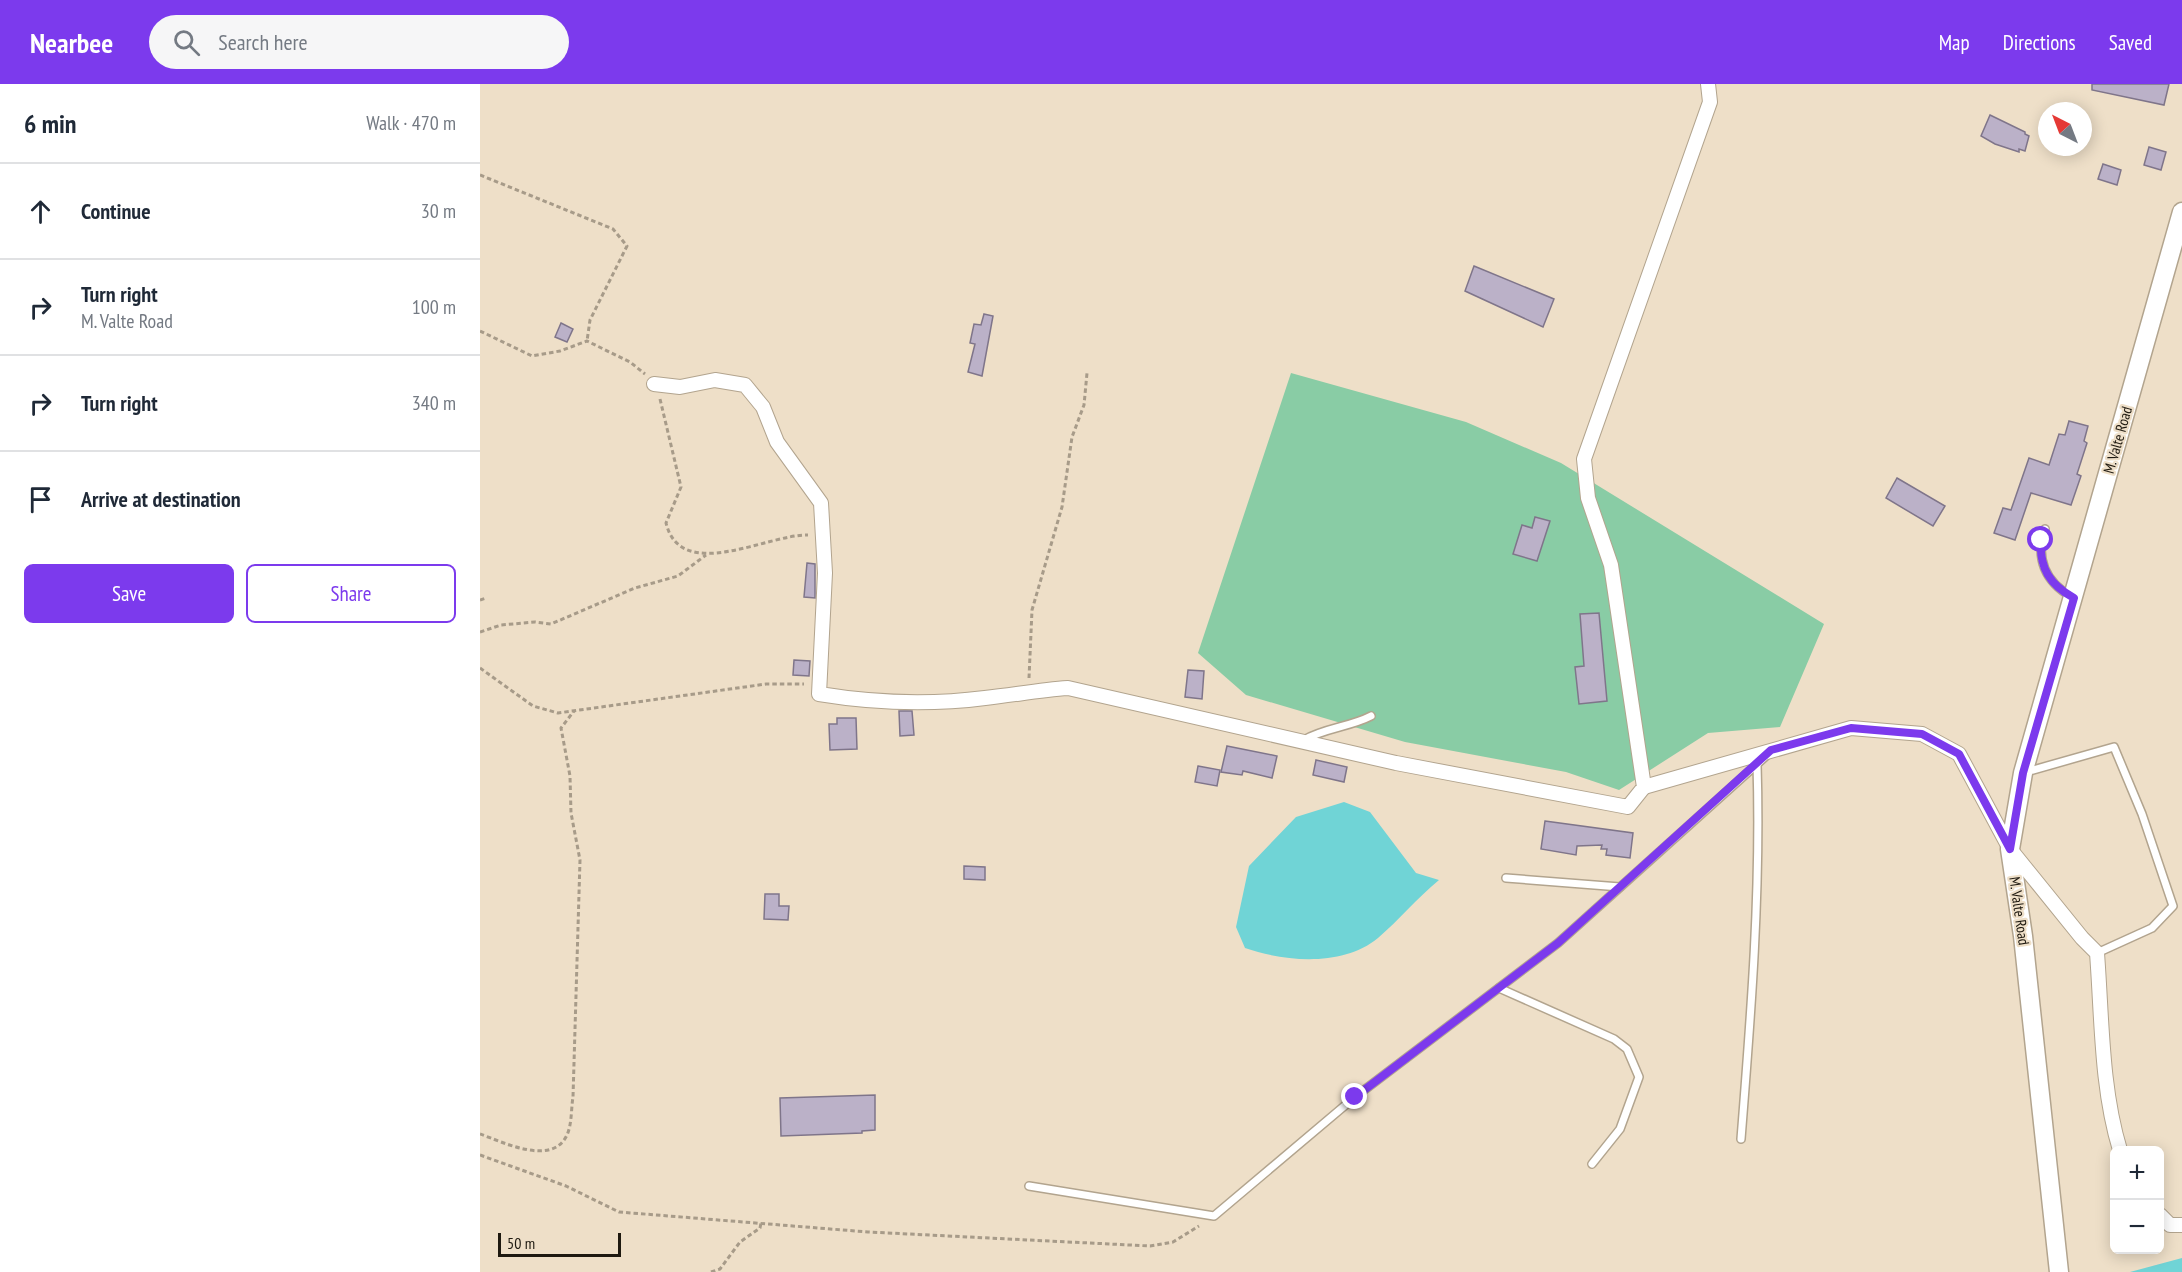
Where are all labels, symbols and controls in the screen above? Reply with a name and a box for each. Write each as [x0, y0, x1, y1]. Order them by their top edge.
search box [149, 15, 569, 69]
text: Nearbee [30, 24, 113, 61]
icon: search [170, 26, 203, 59]
text: Search here [218, 28, 308, 56]
text: Map [1939, 29, 1970, 56]
text: Directions [2003, 29, 2076, 56]
text: Saved [2109, 29, 2152, 56]
north arrow [2038, 102, 2092, 156]
text: 6 min [24, 107, 77, 140]
text: Walk · 470 m [366, 110, 456, 136]
icon: ahead [24, 195, 57, 228]
text: Continue [81, 197, 151, 225]
text: 30 m [421, 198, 456, 224]
text: Turn right [81, 280, 158, 308]
icon: right [24, 291, 57, 324]
text: 100 m [412, 294, 456, 320]
text: M. Valte Road [81, 308, 173, 334]
icon: right [24, 387, 57, 420]
text: Turn right [81, 389, 158, 417]
text: 340 m [412, 390, 456, 416]
street label: M. Valte Road [2099, 404, 2136, 476]
icon: arrive [24, 483, 57, 516]
text: Arrive at destination [81, 485, 241, 513]
route start [2027, 526, 2053, 552]
button: Save [24, 564, 234, 623]
button: Share [246, 564, 456, 623]
street label: M. Valte Road [2005, 876, 2034, 946]
route end [1341, 1083, 1367, 1109]
map controls [2110, 1146, 2164, 1254]
button: + [2110, 1146, 2164, 1200]
button: − [2110, 1200, 2164, 1254]
scale bar [498, 1230, 621, 1258]
text: 50 m [507, 1233, 535, 1253]

